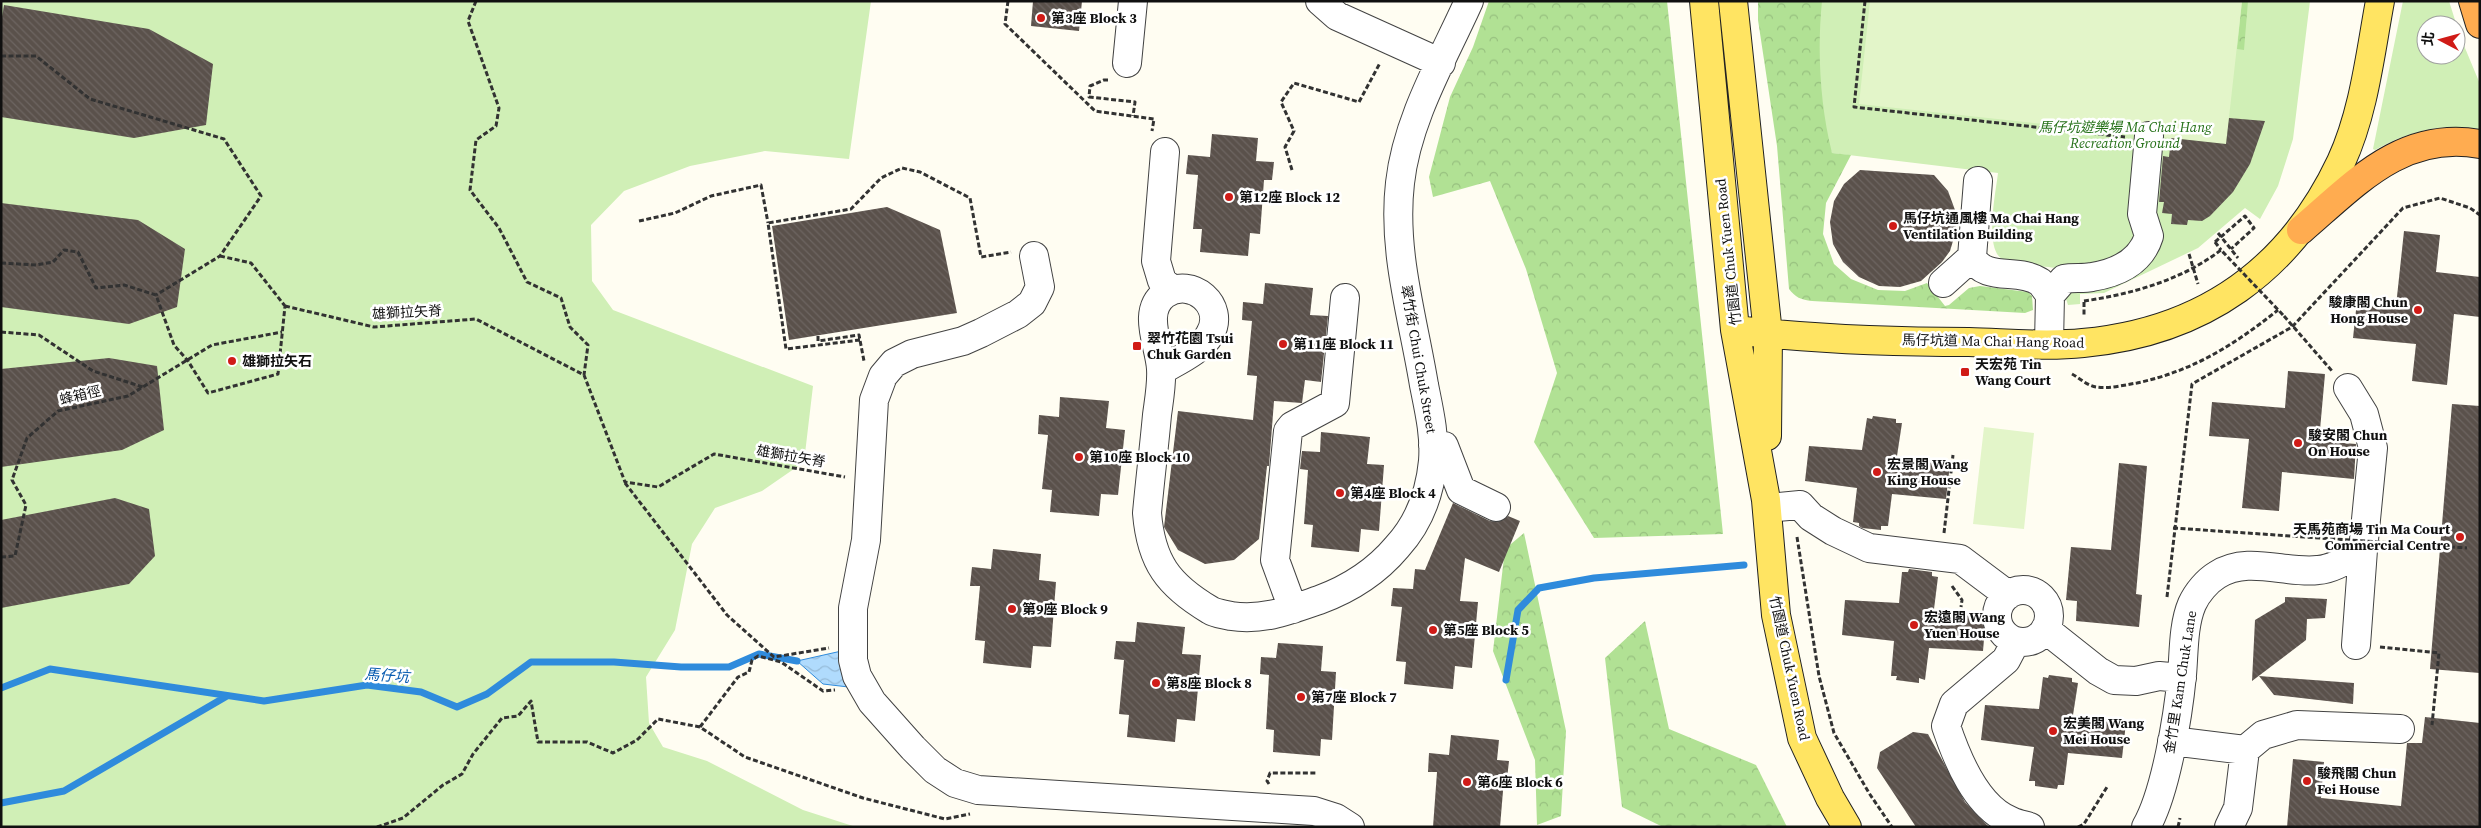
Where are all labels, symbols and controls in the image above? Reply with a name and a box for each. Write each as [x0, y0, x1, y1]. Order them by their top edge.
place label: 第3座 Block 3 [1051, 8, 1137, 28]
marker: 第3座 Block 3 [1035, 12, 1047, 24]
north arrow [2416, 15, 2466, 65]
text: 北 [2417, 31, 2439, 47]
park label: 馬仔坑遊樂場 Ma Chai Hang Recreation Ground [2038, 117, 2213, 153]
street label: 竹園道 Chuk Yuen Road [1710, 178, 1746, 326]
place label: 第12座 Block 12 [1239, 187, 1340, 207]
marker: 第12座 Block 12 [1223, 191, 1235, 203]
place label: 馬仔坑通風樓 Ma Chai Hang Ventilation Building [1903, 208, 2079, 244]
marker: 馬仔坑通風樓 Ma Chai Hang Ventilation Building [1887, 220, 1899, 232]
street label: 翠竹街 Chui Chuk Street [1396, 283, 1442, 435]
place label: 駿康閣 Chun Hong House [2329, 292, 2408, 328]
street label: 雄獅拉矢脊 [372, 300, 442, 324]
marker: 駿康閣 Chun Hong House [2412, 304, 2424, 316]
place label: 翠竹花園 Tsui Chuk Garden [1147, 328, 1234, 364]
street label: 馬仔坑道 Ma Chai Hang Road [1902, 329, 2084, 353]
place label: 第11座 Block 11 [1293, 334, 1394, 354]
marker: 第11座 Block 11 [1277, 338, 1289, 350]
marker: 翠竹花園 Tsui Chuk Garden [1131, 340, 1143, 352]
place label: 雄獅拉矢石 [242, 351, 312, 371]
place label: 天宏苑 Tin Wang Court [1975, 354, 2052, 390]
marker: 雄獅拉矢石 [226, 355, 238, 367]
marker: 天宏苑 Tin Wang Court [1959, 366, 1971, 378]
street label: 蜂箱徑 [57, 381, 103, 409]
place label: 駿安閣 Chun On House [2308, 425, 2388, 461]
marker: 駿安閣 Chun On House [2292, 437, 2304, 449]
street label: 雄獅拉矢脊 [755, 440, 827, 472]
place label: 第10座 Block 10 [1089, 447, 1190, 467]
marker: 第10座 Block 10 [1073, 451, 1085, 463]
place label: 宏景閣 Wang King House [1887, 454, 1969, 490]
marker: 宏景閣 Wang King House [1871, 466, 1883, 478]
place label: 第4座 Block 4 [1350, 483, 1436, 503]
marker: 第4座 Block 4 [1334, 487, 1346, 499]
place label: 天馬苑商場 Tin Ma Court Commercial Centre [2293, 519, 2451, 555]
marker: 天馬苑商場 Tin Ma Court Commercial Centre [2454, 531, 2466, 543]
street label: 竹園道 Chuk Yuen Road [1765, 594, 1815, 742]
place label: 第9座 Block 9 [1022, 599, 1108, 619]
marker: 第9座 Block 9 [1006, 603, 1018, 615]
place label: 宏遠閣 Wang Yuen House [1924, 607, 2006, 643]
street label: 金竹里 Kam Chuk Lane [2159, 609, 2201, 755]
marker: 宏遠閣 Wang Yuen House [1908, 619, 1920, 631]
place label: 第5座 Block 5 [1443, 620, 1529, 640]
marker: 第5座 Block 5 [1427, 624, 1439, 636]
water label: 馬仔坑 [364, 663, 412, 687]
place label: 第8座 Block 8 [1166, 673, 1252, 693]
marker: 第8座 Block 8 [1150, 677, 1162, 689]
place label: 第7座 Block 7 [1311, 687, 1397, 707]
marker: 第7座 Block 7 [1295, 691, 1307, 703]
place label: 宏美閣 Wang Mei House [2063, 713, 2145, 749]
marker: 宏美閣 Wang Mei House [2047, 725, 2059, 737]
place label: 駿飛閣 Chun Fei House [2317, 763, 2397, 799]
place label: 第6座 Block 6 [1477, 772, 1563, 792]
marker: 駿飛閣 Chun Fei House [2301, 775, 2313, 787]
marker: 第6座 Block 6 [1461, 776, 1473, 788]

